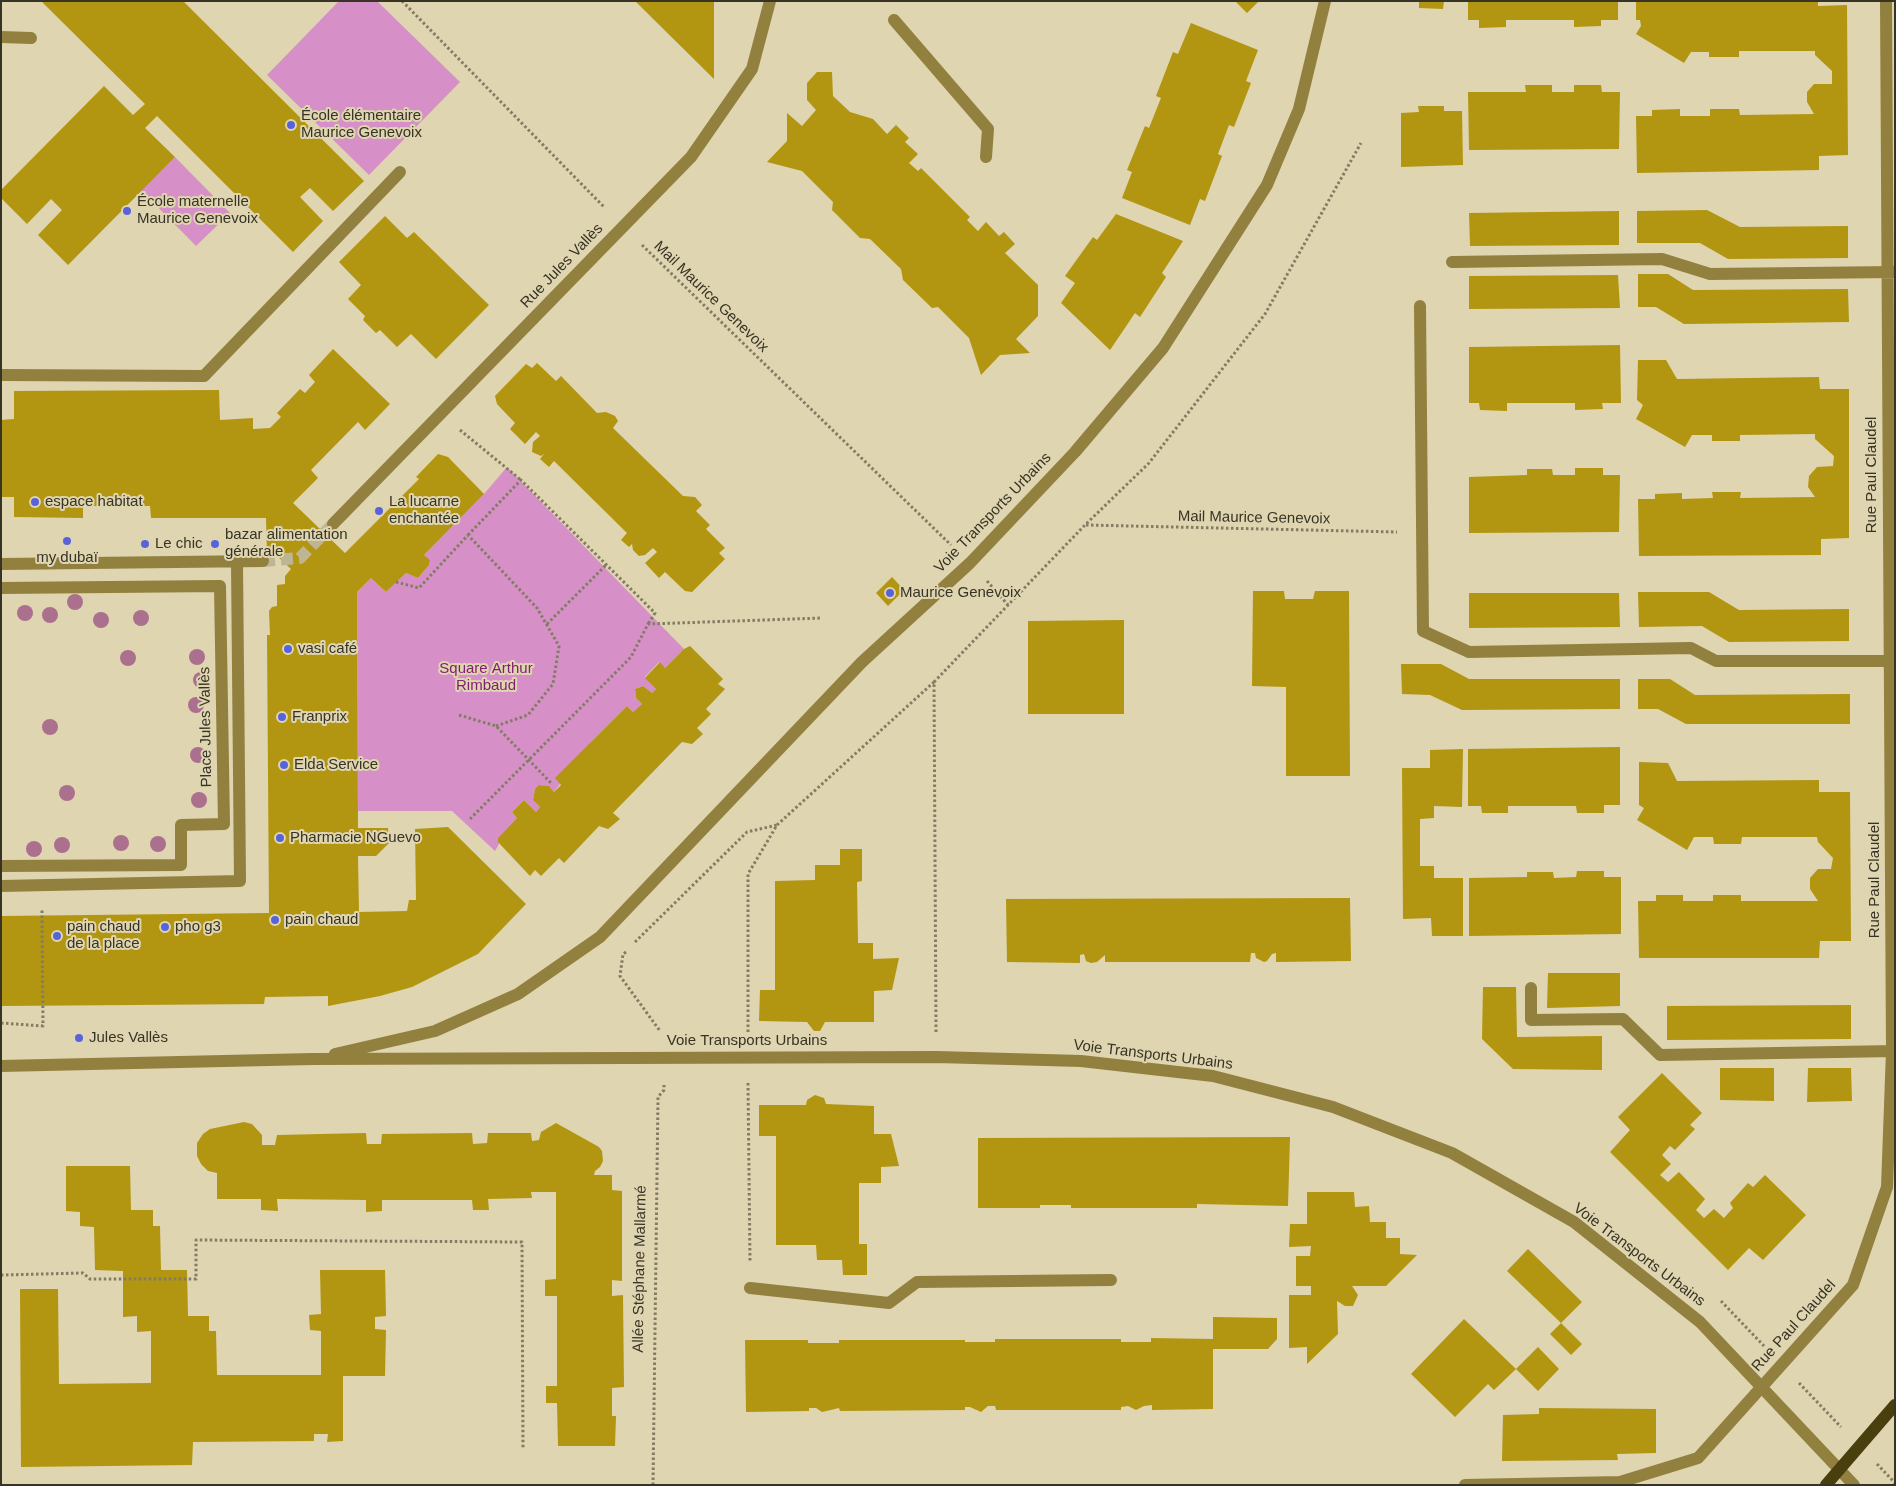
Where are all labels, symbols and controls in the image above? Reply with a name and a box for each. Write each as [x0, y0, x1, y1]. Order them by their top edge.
place label: École élémentaire Maurice Genevoix [301, 107, 422, 142]
marker: École élémentaire Maurice Genevoix [285, 119, 297, 131]
place label: École maternelle Maurice Genevoix [137, 193, 258, 228]
marker: École maternelle Maurice Genevoix [121, 205, 133, 217]
street label: Rue Jules Vallès [517, 220, 607, 312]
street label: Mail Maurice Genevoix [650, 238, 772, 356]
street label: Rue Paul Claudel [1863, 417, 1881, 533]
street label: Voie Transports Urbains [931, 449, 1055, 577]
place label: espace habitat [45, 493, 143, 511]
place label: La lucarne enchantée [389, 493, 459, 528]
marker: espace habitat [29, 496, 41, 508]
marker: La lucarne enchantée [373, 505, 385, 517]
street label: Mail Maurice Genevoix [1178, 508, 1330, 528]
place label: bazar alimentation générale [225, 526, 348, 561]
marker: my dubaï [61, 535, 73, 547]
place label: Le chic [155, 535, 203, 553]
marker: Le chic [139, 538, 151, 550]
marker: bazar alimentation générale [209, 538, 221, 550]
place label: my dubaï [36, 549, 98, 567]
place label: Maurice Genevoix [900, 584, 1021, 602]
marker: Maurice Genevoix [884, 587, 896, 599]
place label: vasi café [298, 640, 357, 658]
marker: vasi café [282, 643, 294, 655]
park label: Square Arthur Rimbaud [439, 660, 533, 695]
street label: Place Jules Vallès [196, 667, 216, 787]
place label: Franprix [292, 708, 347, 726]
marker: Franprix [276, 711, 288, 723]
place label: Elda Service [294, 756, 378, 774]
marker: Elda Service [278, 759, 290, 771]
street label: Rue Paul Claudel [1866, 822, 1884, 938]
place label: Pharmacie NGuevo [290, 829, 421, 847]
marker: Pharmacie NGuevo [274, 832, 286, 844]
place label: pain chaud [285, 911, 358, 929]
marker: pain chaud [269, 914, 281, 926]
place label: pain chaud de la place [67, 918, 140, 953]
place label: pho g3 [175, 918, 221, 936]
marker: pho g3 [159, 921, 171, 933]
marker: pain chaud de la place [51, 930, 63, 942]
place label: Jules Vallès [89, 1029, 168, 1047]
marker: Jules Vallès [73, 1032, 85, 1044]
street label: Voie Transports Urbains [667, 1032, 827, 1050]
street label: Voie Transports Urbains [1072, 1036, 1234, 1074]
street label: Allée Stéphane Mallarmé [630, 1185, 650, 1353]
street label: Voie Transports Urbains [1570, 1200, 1708, 1310]
street label: Rue Paul Claudel [1748, 1277, 1840, 1375]

